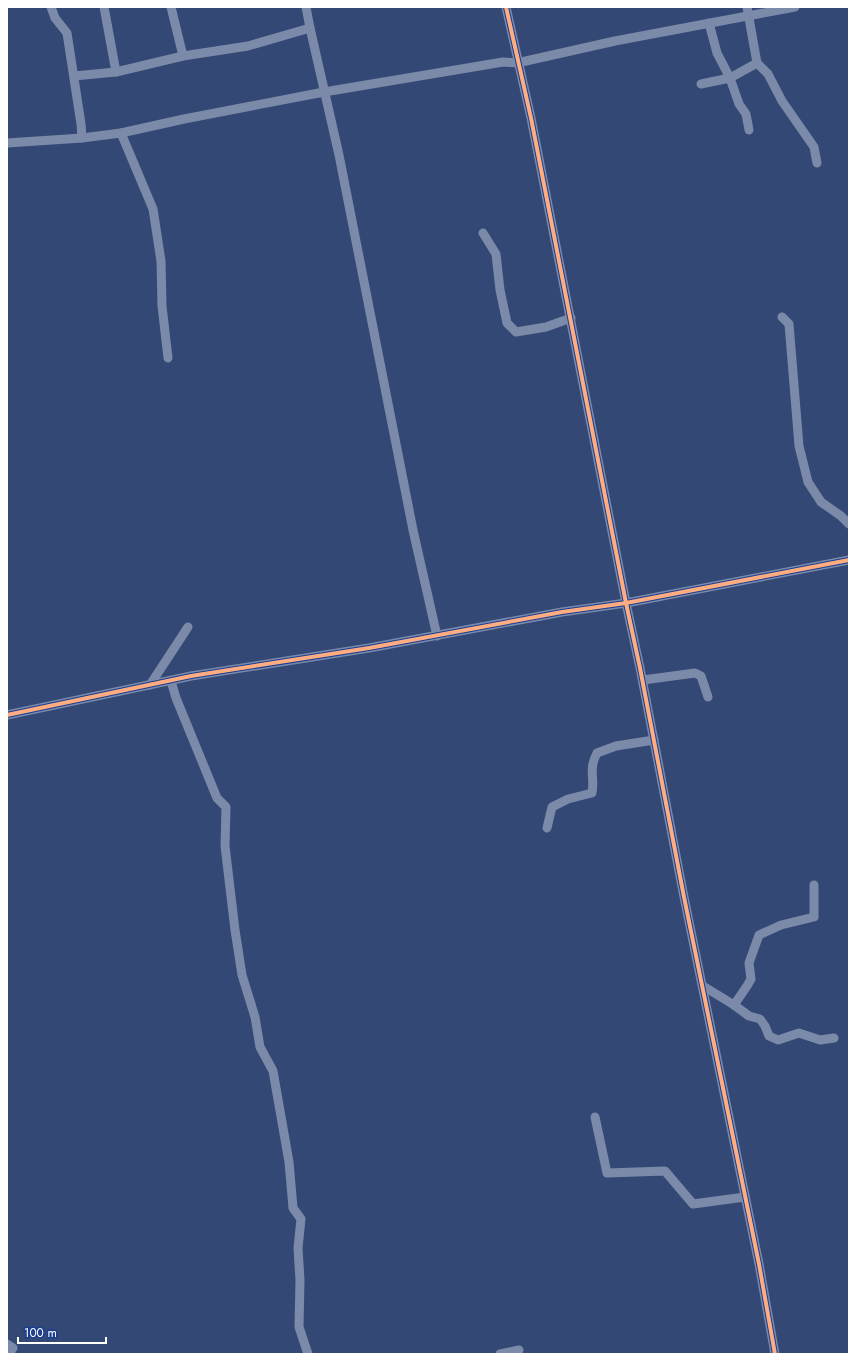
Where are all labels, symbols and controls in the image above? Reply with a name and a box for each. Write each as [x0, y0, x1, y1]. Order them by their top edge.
scale bar [18, 1319, 106, 1345]
text: 100 m [24, 1324, 57, 1342]

